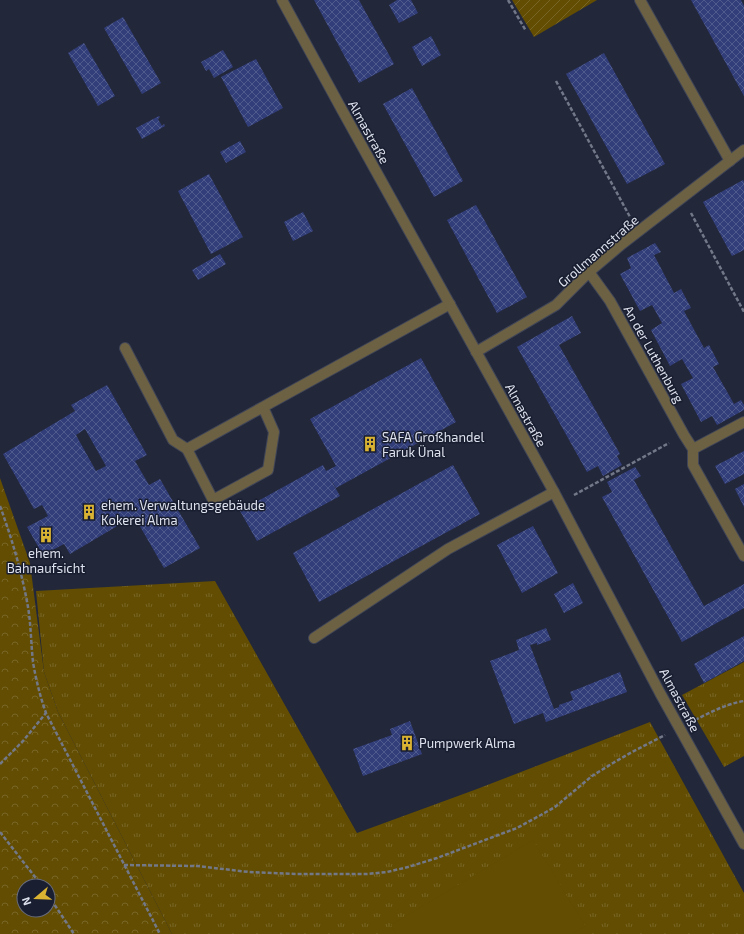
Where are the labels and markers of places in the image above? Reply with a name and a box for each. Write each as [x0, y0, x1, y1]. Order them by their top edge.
place label: SAFA Großhandel Faruk Ünal [382, 429, 484, 460]
building icon: SAFA Großhandel Faruk Ünal [361, 435, 379, 453]
place label: ehem. Verwaltungsgebäude Kokerei Alma [101, 497, 265, 528]
building icon: ehem. Verwaltungsgebäude Kokerei Alma [80, 503, 98, 521]
building icon: ehem. Bahnaufsicht [37, 526, 55, 544]
place label: ehem. Bahnaufsicht [7, 545, 85, 576]
building icon: Pumpwerk Alma [398, 734, 416, 752]
place label: Pumpwerk Alma [419, 735, 515, 751]

